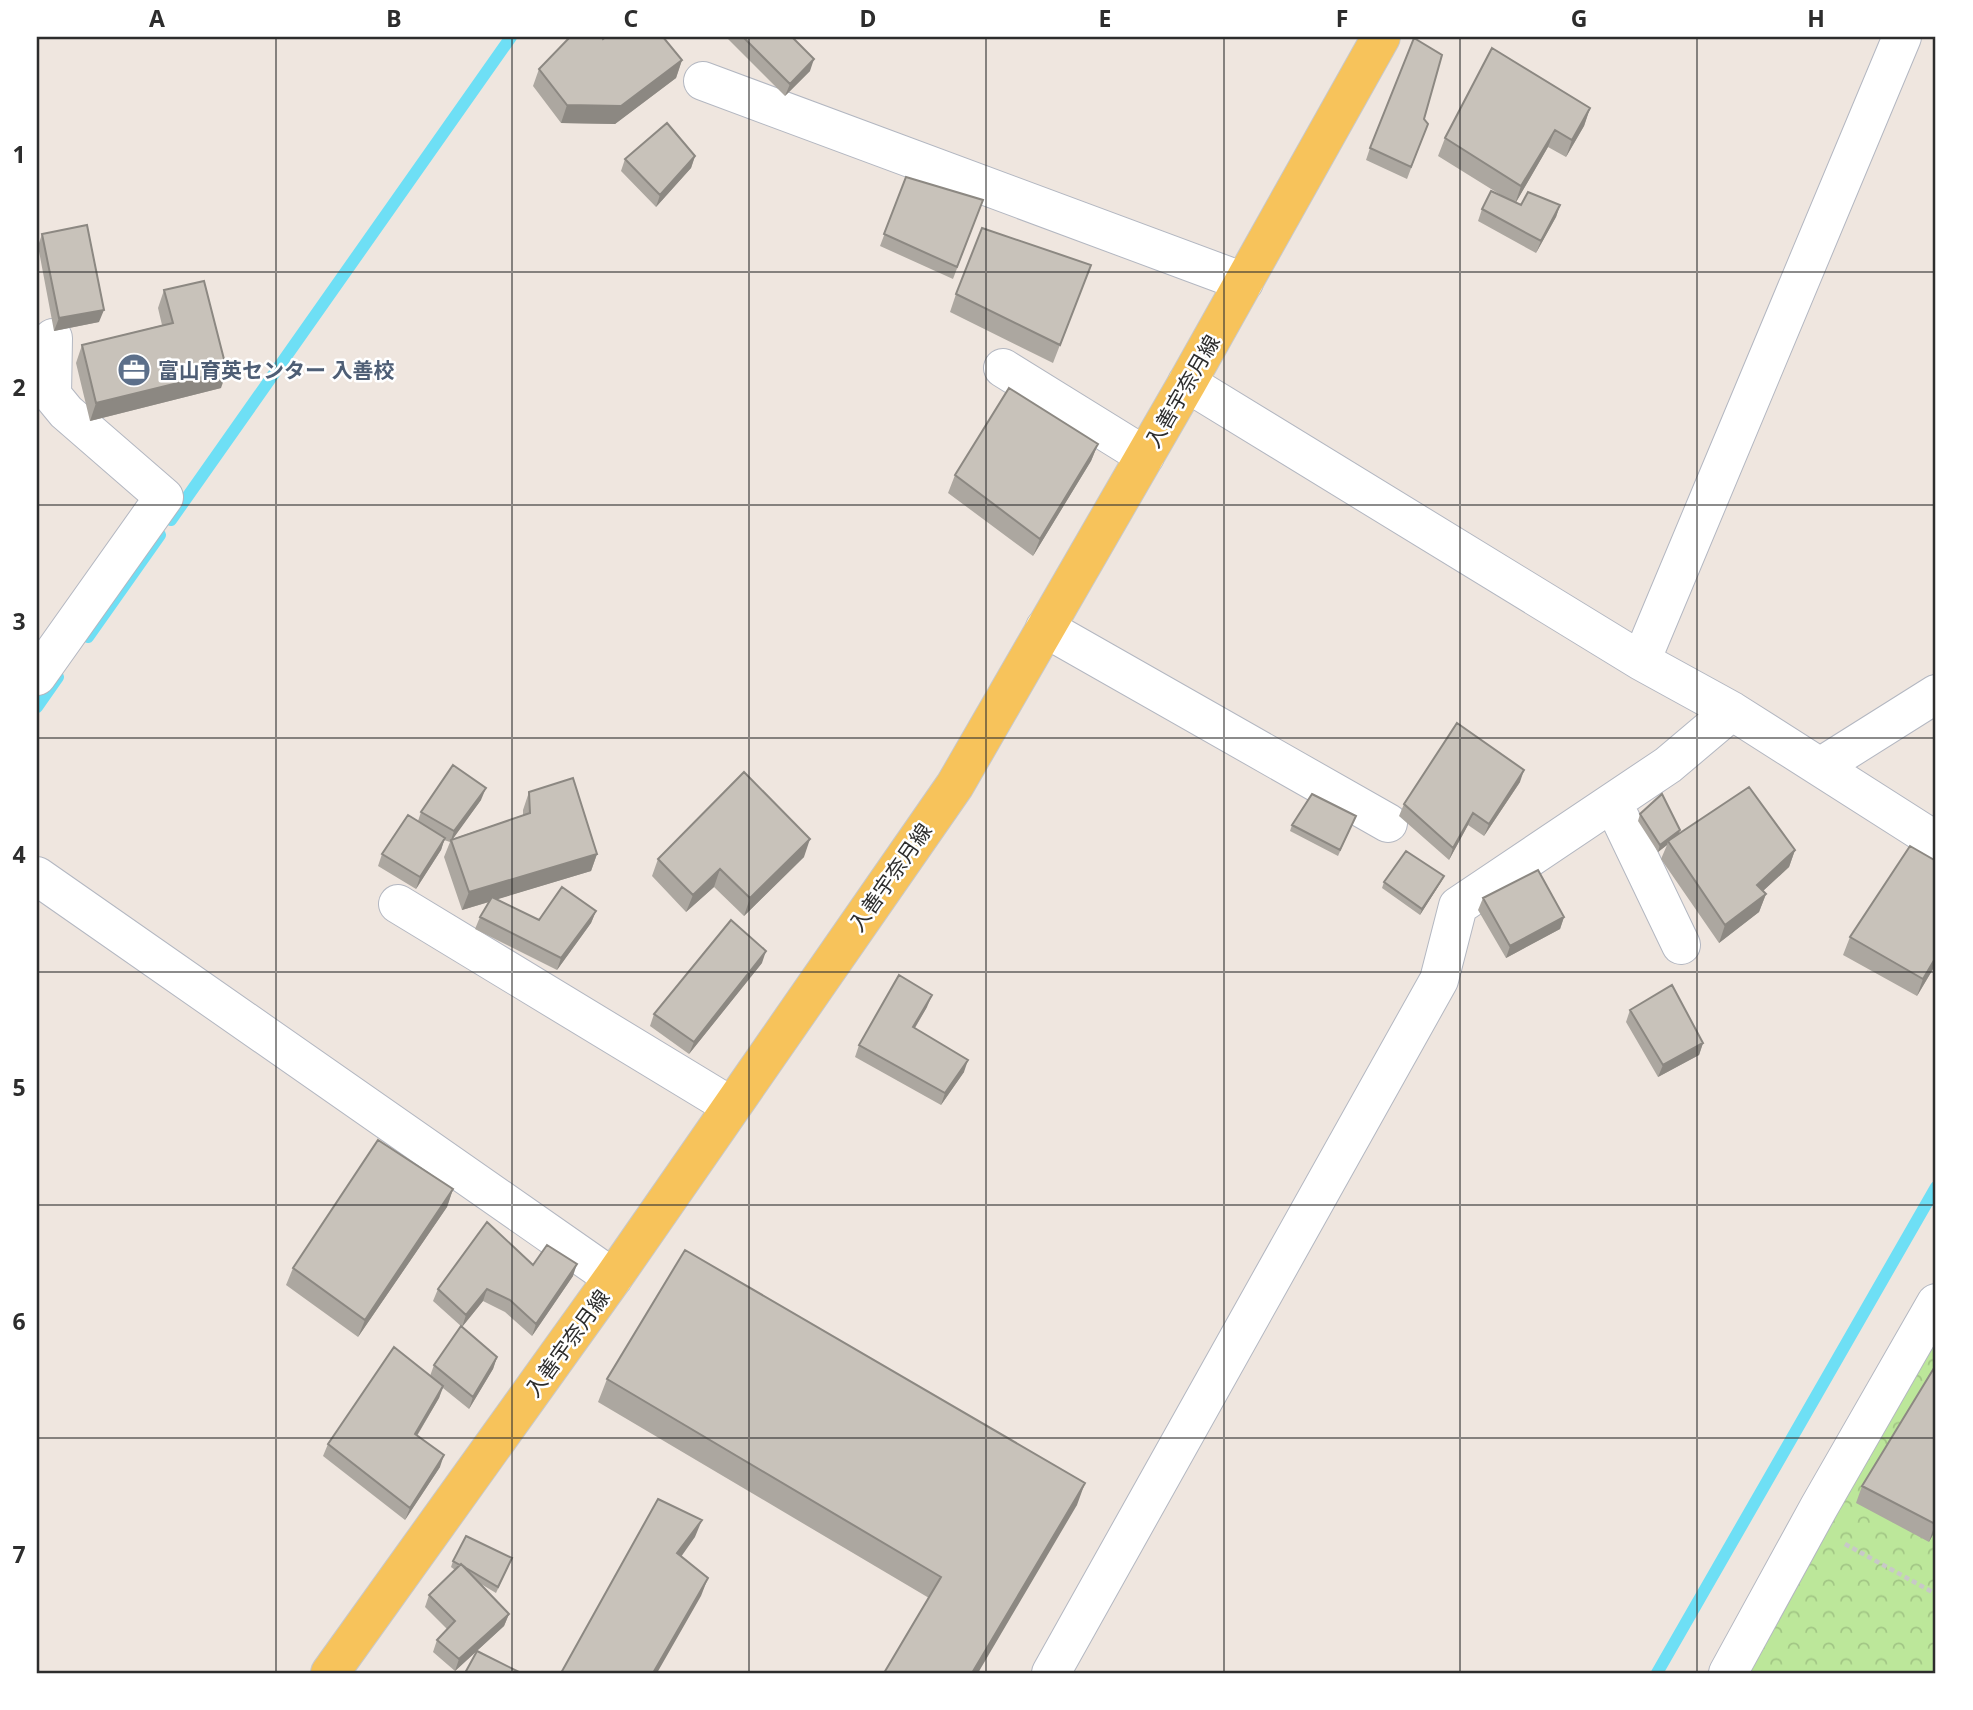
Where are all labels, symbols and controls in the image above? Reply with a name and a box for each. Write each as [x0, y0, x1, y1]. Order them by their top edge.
text: A [149, 2, 165, 34]
text: B [386, 2, 402, 34]
text: C [624, 2, 639, 34]
text: D [860, 2, 876, 34]
text: E [1099, 2, 1111, 34]
text: F [1336, 2, 1348, 34]
text: G [1571, 2, 1587, 34]
text: H [1807, 2, 1825, 34]
text: 1 [12, 138, 26, 170]
street label: 入善宇奈月線 [1138, 329, 1226, 453]
office icon: 富山育英センター 入善校 [115, 351, 153, 389]
place label: 富山育英センター 入善校 [158, 356, 394, 384]
text: 2 [12, 371, 26, 403]
text: 3 [12, 605, 26, 637]
street label: 入善宇奈月線 [842, 817, 938, 937]
text: 4 [12, 838, 26, 870]
text: 5 [12, 1071, 26, 1103]
street label: 入善宇奈月線 [519, 1284, 615, 1402]
text: 6 [12, 1305, 26, 1337]
text: 7 [12, 1538, 26, 1570]

